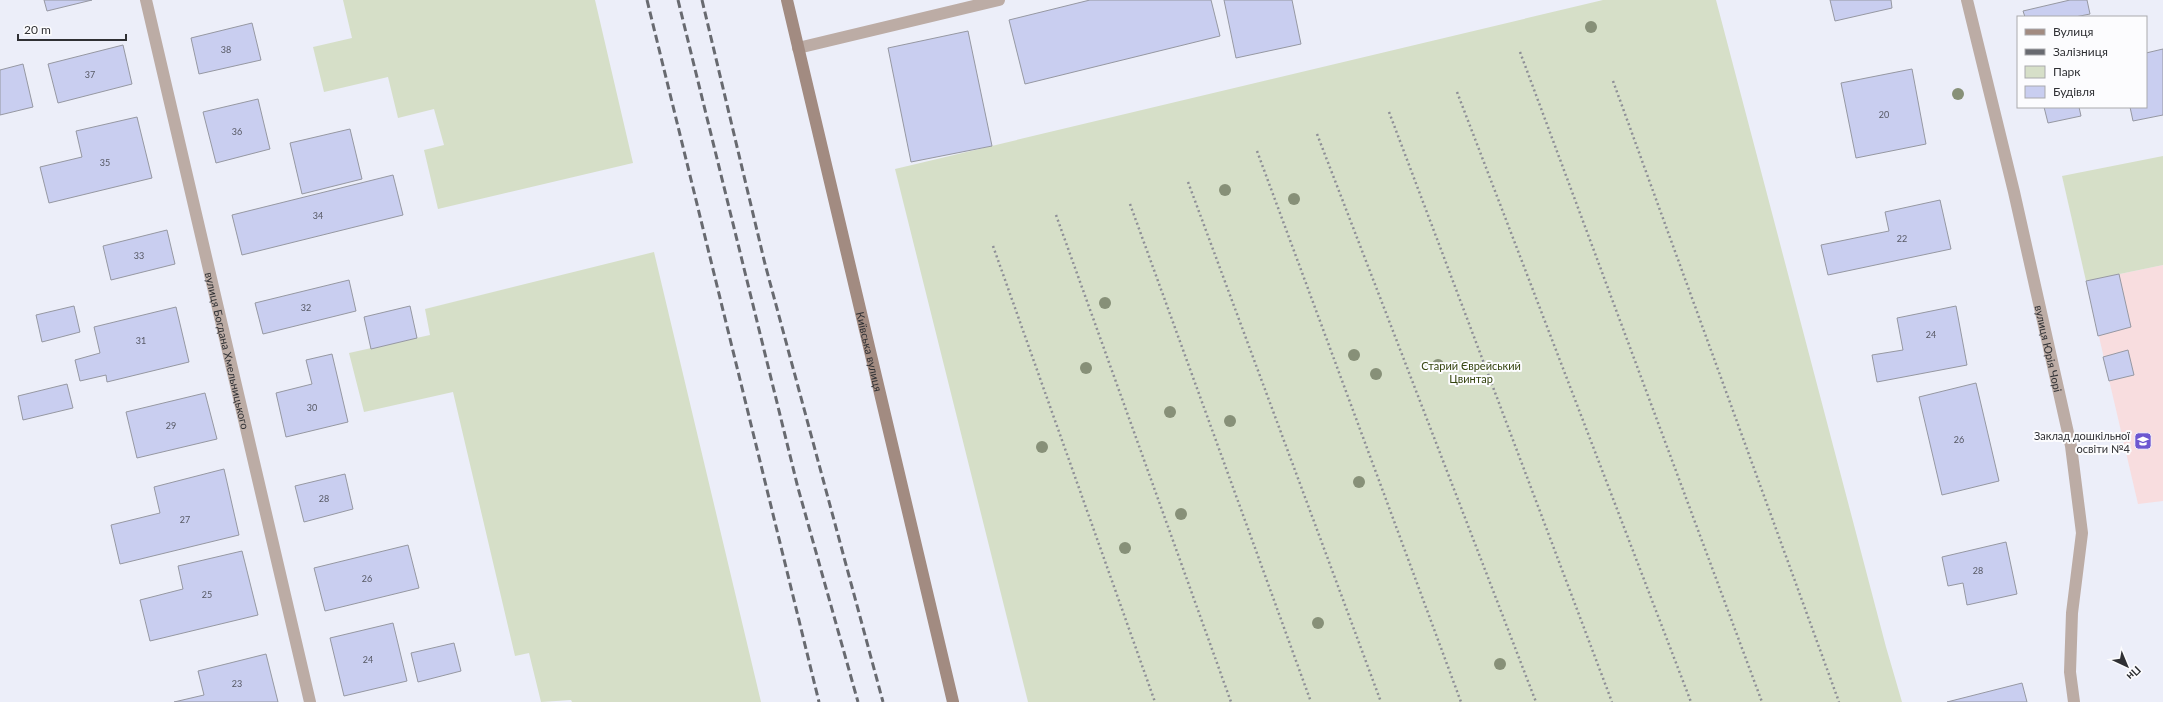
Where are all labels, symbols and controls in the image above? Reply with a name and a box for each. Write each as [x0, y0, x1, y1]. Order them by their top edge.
scale bar [18, 16, 126, 42]
legend [2017, 16, 2147, 108]
text: 20 m [24, 22, 51, 37]
text: Вулиця [2053, 24, 2093, 39]
house number: 38 [221, 44, 231, 55]
text: Залізниця [2053, 44, 2108, 59]
text: Парк [2053, 64, 2081, 79]
house number: 37 [85, 69, 95, 80]
text: Будівля [2053, 84, 2095, 99]
house number: 20 [1879, 109, 1889, 120]
house number: 36 [232, 126, 242, 137]
house number: 35 [100, 157, 110, 168]
house number: 34 [313, 210, 323, 221]
house number: 22 [1897, 233, 1907, 244]
house number: 33 [134, 250, 144, 261]
street label: вулиця Богдана Хмельницького [203, 271, 253, 430]
house number: 32 [301, 302, 311, 313]
street label: вулиця Юрія Чорі [2033, 304, 2065, 394]
street label: Київська вулиця [854, 310, 886, 393]
house number: 24 [1926, 329, 1936, 340]
house number: 31 [136, 335, 146, 346]
park label: Старий Єврейський Цвинтар [1421, 359, 1521, 385]
house number: 30 [307, 402, 317, 413]
house number: 29 [166, 420, 176, 431]
place label: Заклад дошкільної освіти №4 [2034, 429, 2131, 455]
school or university icon: Заклад дошкільної освіти №4 [2133, 431, 2153, 451]
house number: 26 [1954, 434, 1964, 445]
house number: 28 [319, 493, 329, 504]
house number: 27 [180, 514, 190, 525]
house number: 28 [1973, 565, 1983, 576]
house number: 26 [362, 573, 372, 584]
house number: 25 [202, 589, 212, 600]
north arrow [2107, 646, 2147, 686]
house number: 24 [363, 654, 373, 665]
text: Пн [2125, 664, 2144, 683]
house number: 23 [232, 678, 242, 689]

